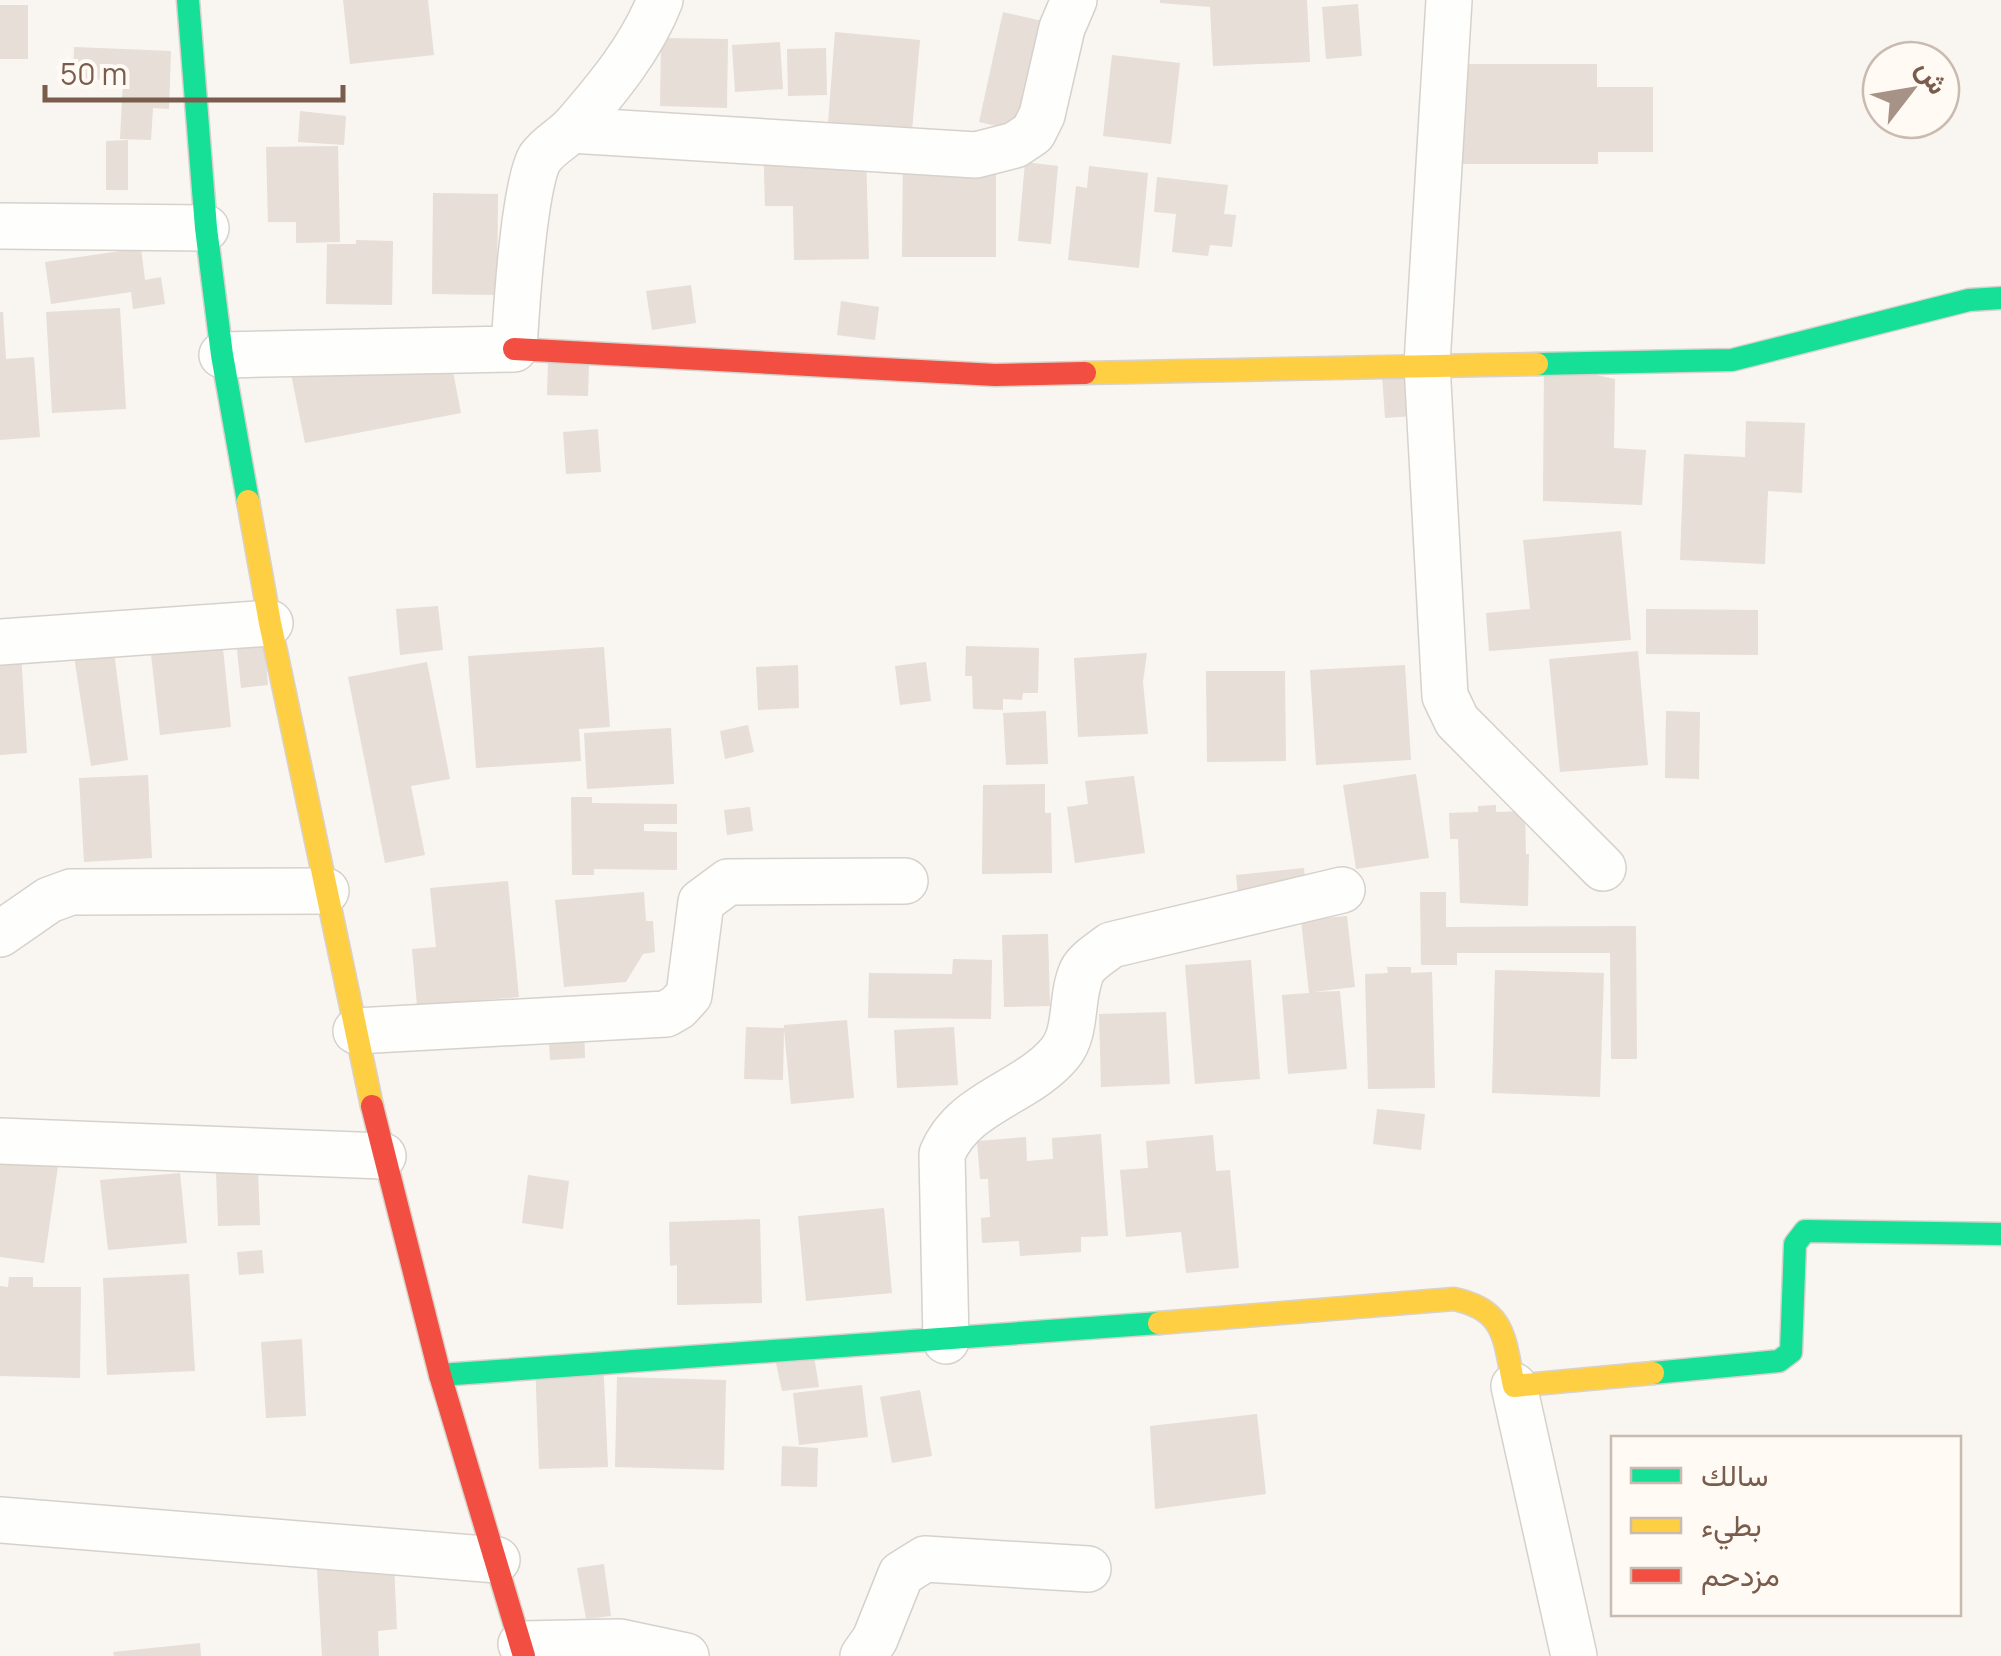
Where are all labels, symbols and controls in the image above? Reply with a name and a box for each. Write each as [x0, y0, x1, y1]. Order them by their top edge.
scale bar [45, 40, 342, 102]
north arrow [1861, 40, 1961, 140]
text: ش [1908, 52, 1958, 101]
text: 50 m [60, 53, 127, 94]
legend [1611, 1436, 1961, 1616]
text: سالك [1701, 1454, 1768, 1495]
text: بطيء [1701, 1504, 1762, 1550]
text: مزدحم [1701, 1554, 1780, 1595]

